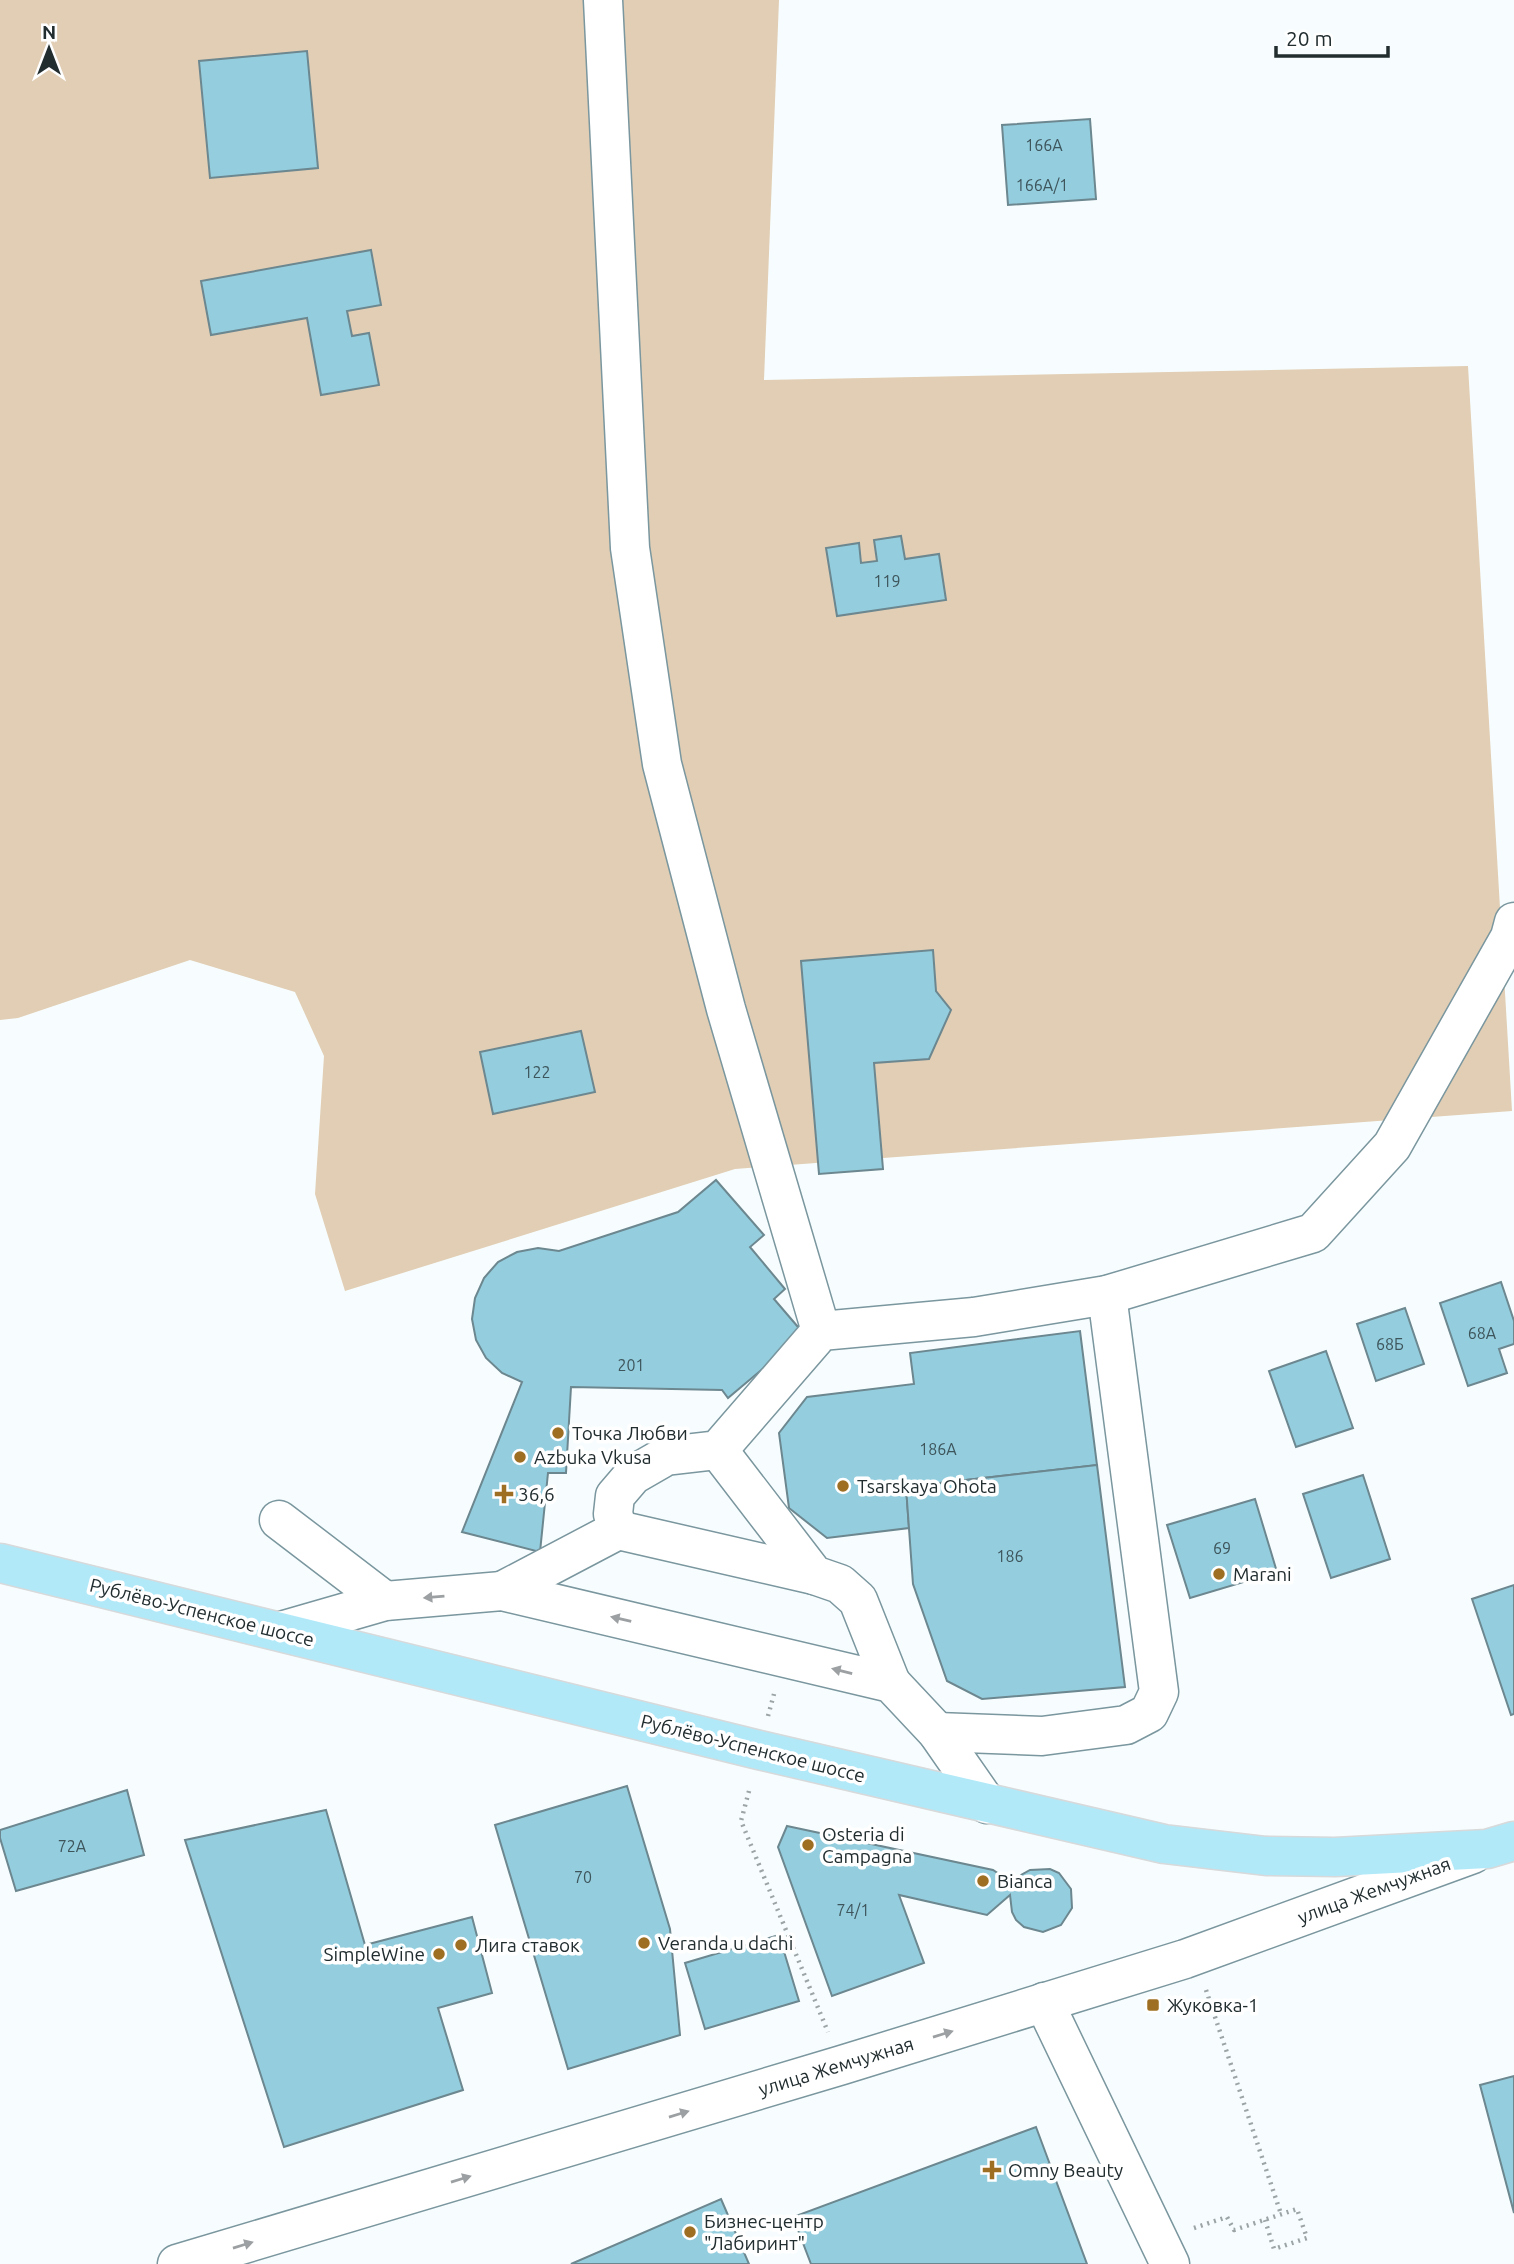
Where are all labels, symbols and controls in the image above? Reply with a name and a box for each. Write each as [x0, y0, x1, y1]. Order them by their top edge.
north arrow [14, 14, 84, 84]
scale bar [1276, 14, 1388, 58]
text: N [42, 21, 56, 43]
text: 20 m [1286, 26, 1333, 50]
house number: 166А [1025, 136, 1063, 154]
house number: 166А/1 [1016, 176, 1068, 194]
house number: 119 [873, 572, 901, 590]
house number: 122 [523, 1063, 551, 1081]
house number: 68А [1468, 1324, 1497, 1342]
house number: 68Б [1376, 1335, 1404, 1353]
house number: 201 [617, 1356, 645, 1374]
place label: Точка Любви [572, 1422, 688, 1444]
marker: Точка Любви [550, 1425, 566, 1441]
house number: 186А [919, 1440, 957, 1458]
place label: Azbuka Vkusa [534, 1446, 652, 1468]
marker: Azbuka Vkusa [512, 1449, 528, 1465]
place label: Tsarskaya Ohota [857, 1475, 997, 1497]
marker: Tsarskaya Ohota [835, 1478, 851, 1494]
place label: 36,6 [518, 1483, 555, 1505]
marker: 36,6 [496, 1486, 512, 1502]
house number: 69 [1213, 1539, 1231, 1557]
house number: 186 [996, 1547, 1024, 1565]
place label: Marani [1233, 1563, 1292, 1585]
marker: Marani [1211, 1566, 1227, 1582]
street label: Рублёво-Успенское шоссе [87, 1573, 317, 1651]
one-way arrow [423, 1592, 445, 1603]
one-way arrow [610, 1613, 632, 1624]
one-way arrow [831, 1666, 853, 1677]
street label: Рублёво-Успенское шоссе [638, 1709, 868, 1787]
place label: Osteria di Campagna [822, 1823, 912, 1867]
house number: 72А [58, 1837, 87, 1855]
marker: Osteria di Campagna [800, 1837, 816, 1853]
street label: улица Жемчужная [1295, 1852, 1453, 1928]
house number: 70 [574, 1868, 592, 1886]
place label: Bianca [997, 1870, 1053, 1892]
marker: Bianca [975, 1873, 991, 1889]
house number: 74/1 [837, 1901, 869, 1919]
place label: Veranda u dachi [658, 1932, 793, 1954]
place label: Лига ставок [475, 1934, 580, 1956]
marker: Veranda u dachi [636, 1935, 652, 1951]
marker: Лига ставок [453, 1937, 469, 1953]
place label: SimpleWine [324, 1943, 425, 1965]
marker: SimpleWine [431, 1946, 447, 1962]
place label: Жуковка-1 [1167, 1994, 1259, 2016]
marker: Жуковка-1 [1145, 1997, 1161, 2013]
one-way arrow [933, 2028, 954, 2038]
street label: улица Жемчужная [756, 2032, 916, 2100]
one-way arrow [668, 2108, 689, 2118]
place label: Omny Beauty [1008, 2159, 1123, 2181]
marker: Omny Beauty [982, 2160, 1002, 2180]
one-way arrow [451, 2174, 472, 2184]
place label: Бизнес-центр "Лабиринт" [704, 2210, 824, 2254]
marker: Бизнес-центр "Лабиринт" [682, 2224, 698, 2240]
one-way arrow [233, 2239, 254, 2249]

